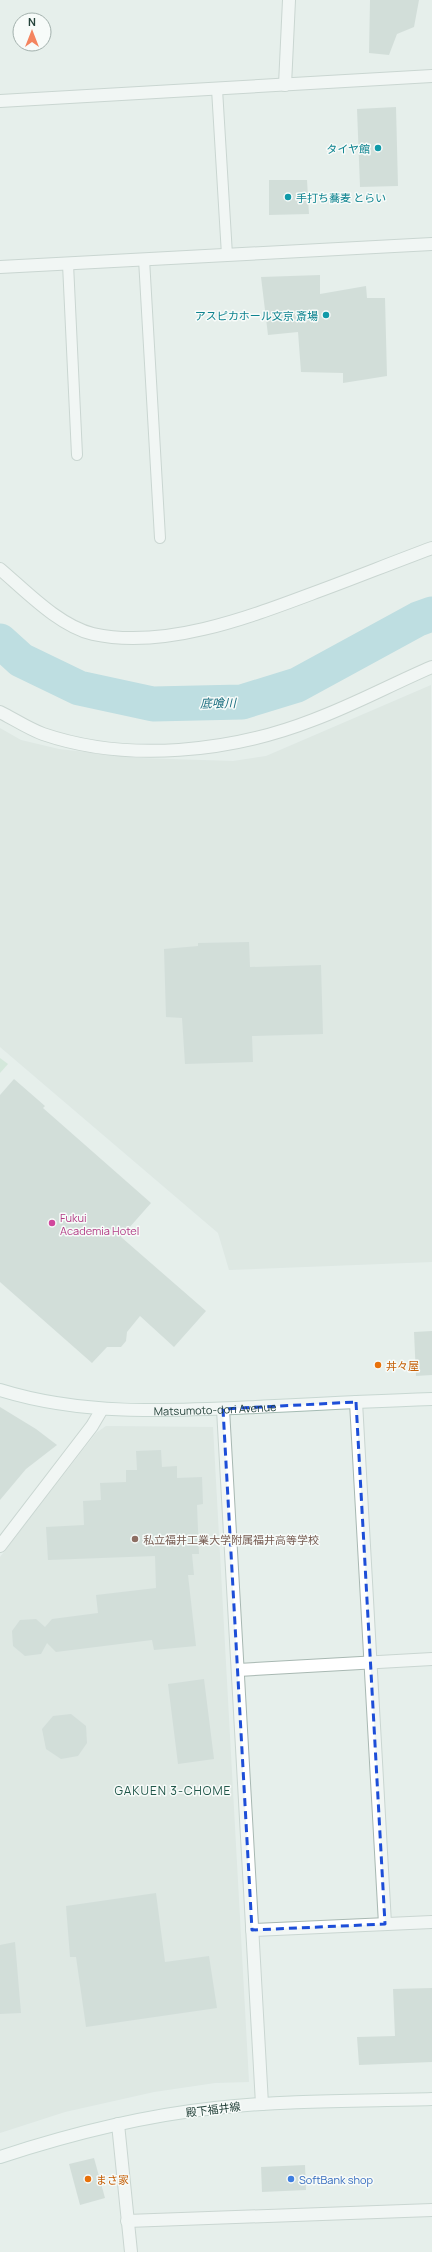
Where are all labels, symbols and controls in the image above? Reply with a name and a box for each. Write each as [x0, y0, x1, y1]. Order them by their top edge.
north arrow [12, 12, 52, 52]
text: N [28, 14, 36, 29]
place label: タイヤ館 [326, 141, 370, 156]
marker: タイヤ館 [373, 143, 383, 153]
place label: 手打ち蕎麦 とらい [296, 190, 386, 205]
marker: 手打ち蕎麦 とらい [283, 192, 293, 202]
place label: アスピカホール文京 斎場 [195, 308, 318, 323]
marker: アスピカホール文京 斎場 [321, 310, 331, 320]
water label: 底喰川 [200, 694, 238, 712]
place label: Fukui Academia Hotel [60, 1210, 139, 1238]
marker: Fukui Academia Hotel [47, 1218, 57, 1228]
place label: 丼々屋 [386, 1358, 419, 1373]
marker: 丼々屋 [373, 1360, 383, 1370]
street label: Matsumoto-dori Avenue [154, 1398, 277, 1418]
place label: 私立福井工業大学附属福井高等学校 [143, 1532, 319, 1547]
marker: 私立福井工業大学附属福井高等学校 [130, 1534, 140, 1544]
district label: GAKUEN 3-CHOME [115, 1782, 231, 1799]
street label: 殿下福井線 [185, 2098, 241, 2120]
place label: まさ家 [96, 2172, 129, 2187]
place label: SoftBank shop [299, 2172, 373, 2187]
marker: まさ家 [83, 2174, 93, 2184]
marker: SoftBank shop [286, 2174, 296, 2184]

